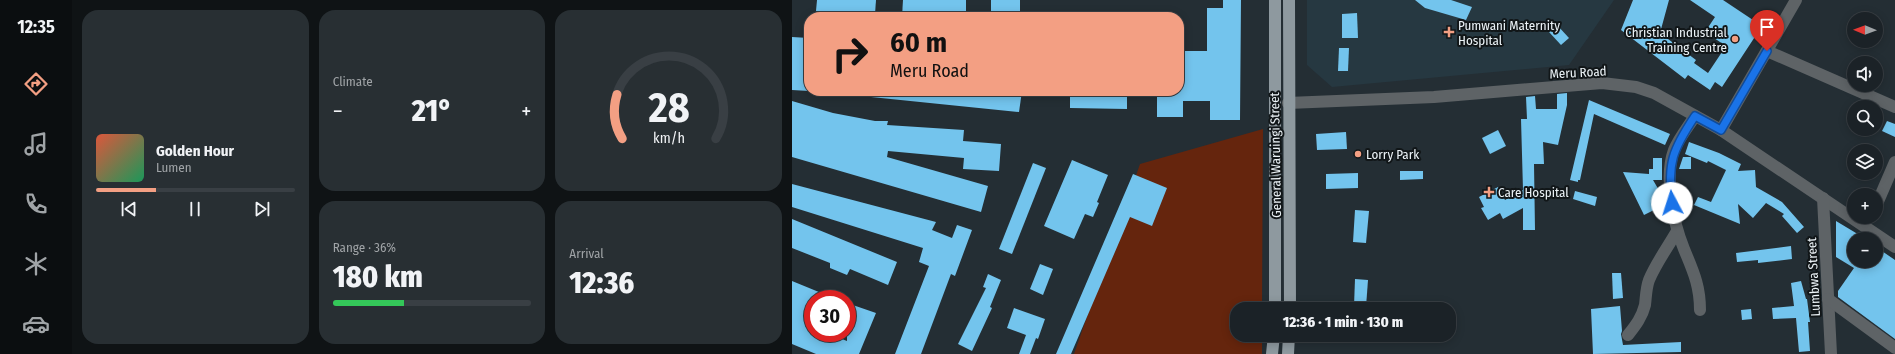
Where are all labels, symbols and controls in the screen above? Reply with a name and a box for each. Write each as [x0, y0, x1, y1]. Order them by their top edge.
pin [1750, 10, 1784, 51]
north arrow [1847, 12, 1883, 48]
map controls [1847, 12, 1883, 268]
text: 12:35 [17, 16, 55, 38]
icon: arrive [1756, 16, 1778, 38]
place label: Pumwani Maternity Hospital [1458, 18, 1560, 48]
place label: Christian Industrial Training Centre [1625, 25, 1728, 55]
text: 60 m [890, 26, 947, 59]
marker: Pumwani Maternity Hospital [1443, 26, 1455, 38]
icon: right [824, 28, 876, 80]
marker: Christian Industrial Training Centre [1730, 34, 1740, 44]
button: sound [1847, 56, 1883, 92]
text: Meru Road [890, 60, 969, 82]
street label: Meru Road [1549, 64, 1607, 81]
icon: directions [22, 70, 50, 98]
text: Climate [333, 74, 373, 89]
text: 28 [647, 82, 689, 132]
street label: General Waruingi Street [1267, 91, 1284, 218]
text: 21° [412, 93, 452, 129]
text: − [333, 98, 343, 125]
text: + [521, 98, 531, 125]
button: search [1847, 100, 1883, 136]
text: km/h [653, 129, 685, 146]
icon: music [22, 130, 50, 158]
text: Golden Hour [156, 142, 234, 160]
button: layers [1847, 144, 1883, 180]
place label: Lorry Park [1366, 147, 1420, 162]
marker: Lorry Park [1353, 149, 1363, 159]
text: Lumen [156, 160, 192, 175]
position arrow [1651, 182, 1693, 224]
place label: Care Hospital [1498, 185, 1569, 200]
marker: Care Hospital [1483, 186, 1495, 198]
button: + [1847, 188, 1883, 224]
icon: phone [22, 190, 50, 218]
icon: previous [118, 198, 140, 220]
icon: pause [184, 198, 206, 220]
icon: next [251, 198, 273, 220]
button: − [1847, 232, 1883, 268]
street label: Lumbwa Street [1804, 236, 1823, 317]
text: Range · 36% [333, 240, 396, 255]
text: Arrival [569, 246, 604, 261]
icon: climate [22, 250, 50, 278]
text: 180 km [333, 259, 423, 295]
text: 12:36 [569, 265, 634, 301]
speed limit sign: 30 [804, 290, 856, 342]
icon: car [22, 310, 50, 338]
text: 12:36 · 1 min · 130 m [1283, 313, 1403, 331]

